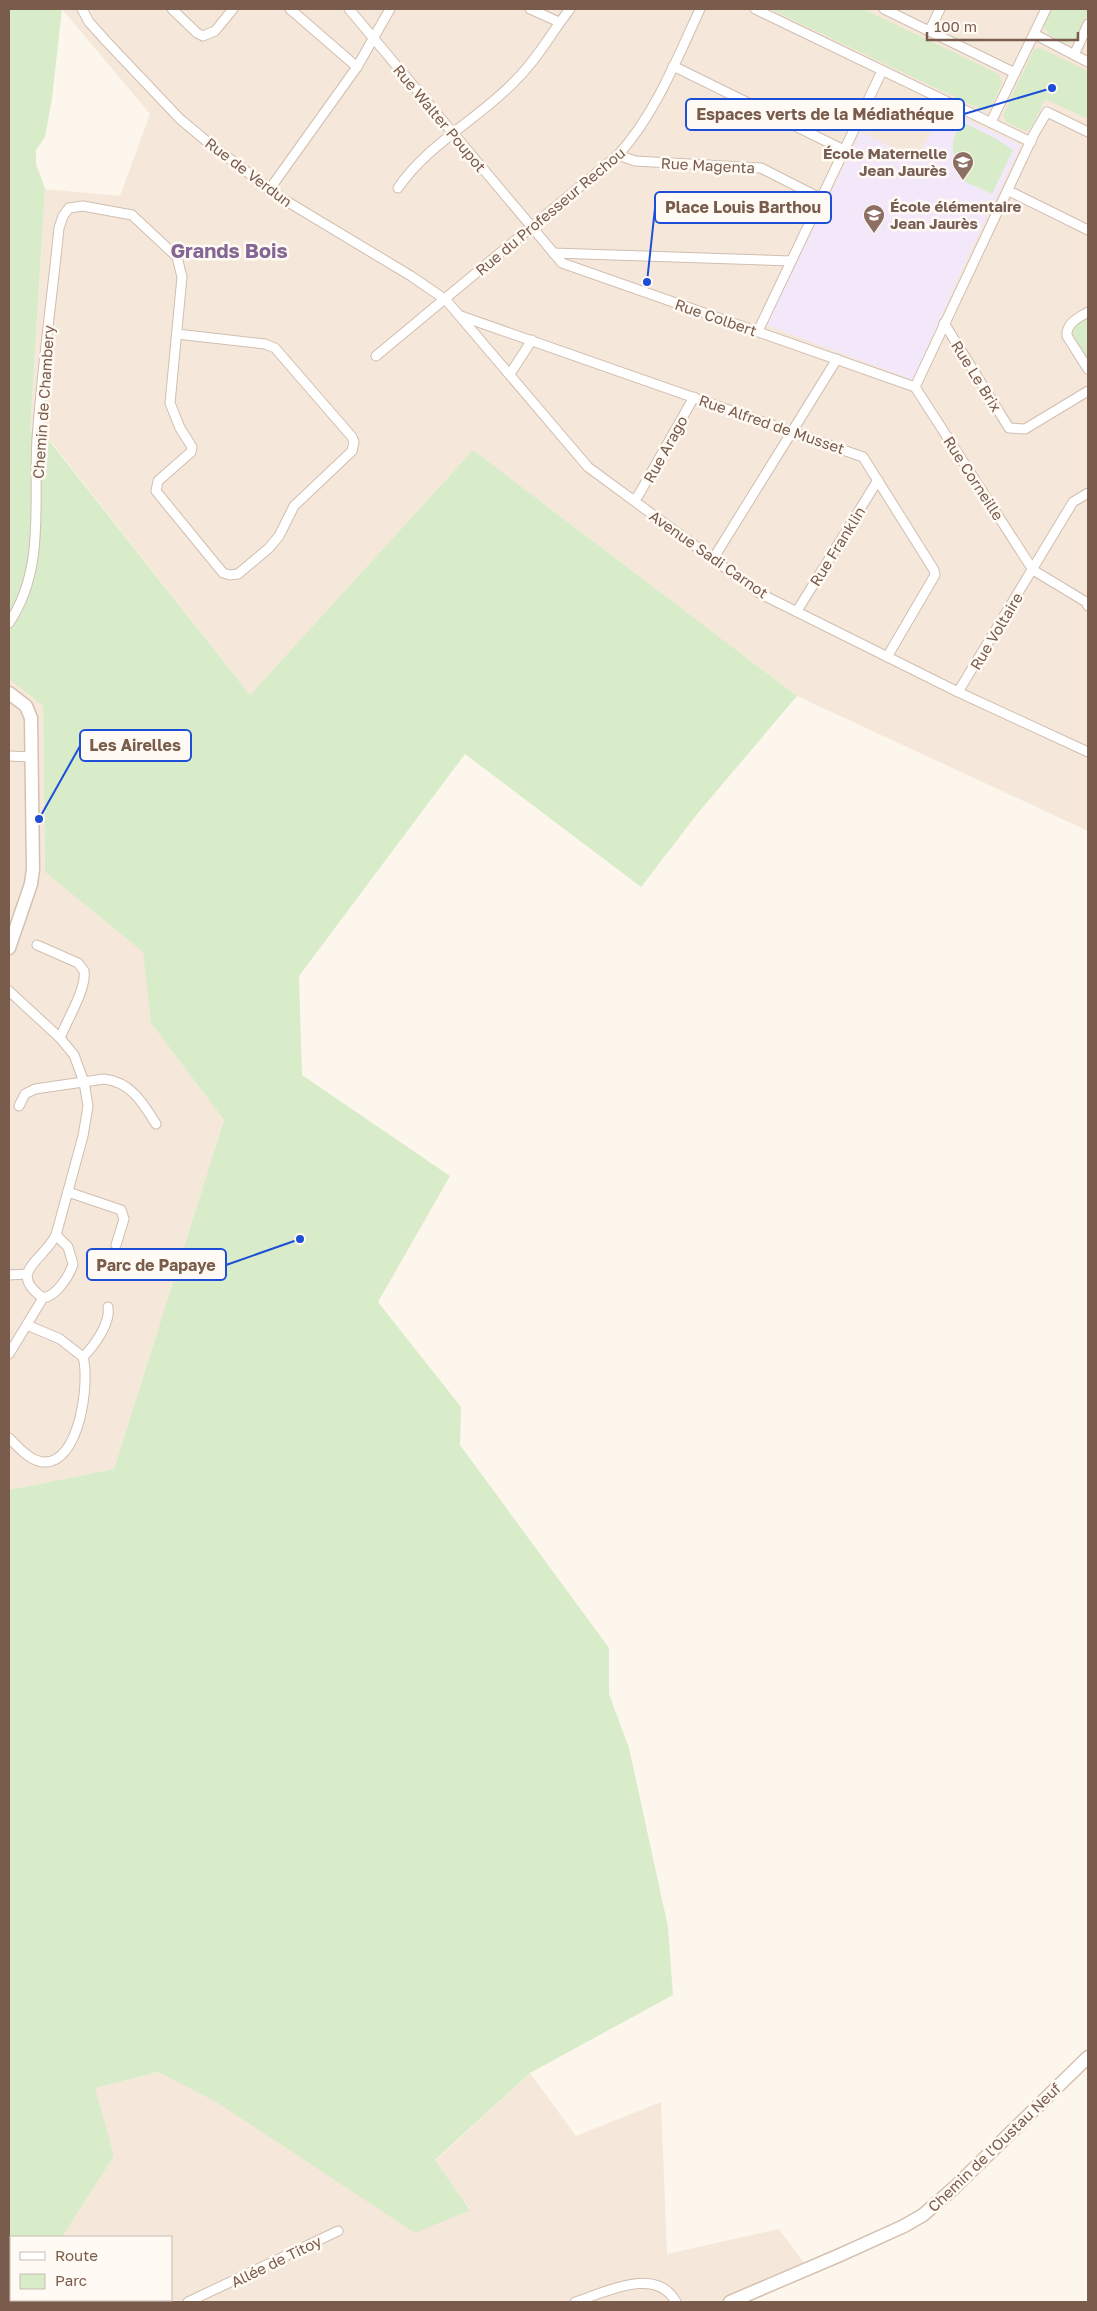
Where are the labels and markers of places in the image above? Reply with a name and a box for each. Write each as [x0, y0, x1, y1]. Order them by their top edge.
callout: Espaces verts de la Médiathéque [686, 99, 964, 130]
place label: École Maternelle Jean Jaurès [823, 144, 947, 179]
school or university icon: École Maternelle Jean Jaurès [951, 150, 975, 181]
callout: Place Louis Barthou [655, 192, 831, 223]
place label: École élémentaire Jean Jaurès [890, 197, 1022, 232]
school or university icon: École élémentaire Jean Jaurès [862, 203, 886, 234]
callout: Les Airelles [80, 730, 191, 761]
callout: Parc de Papaye [87, 1249, 226, 1280]

